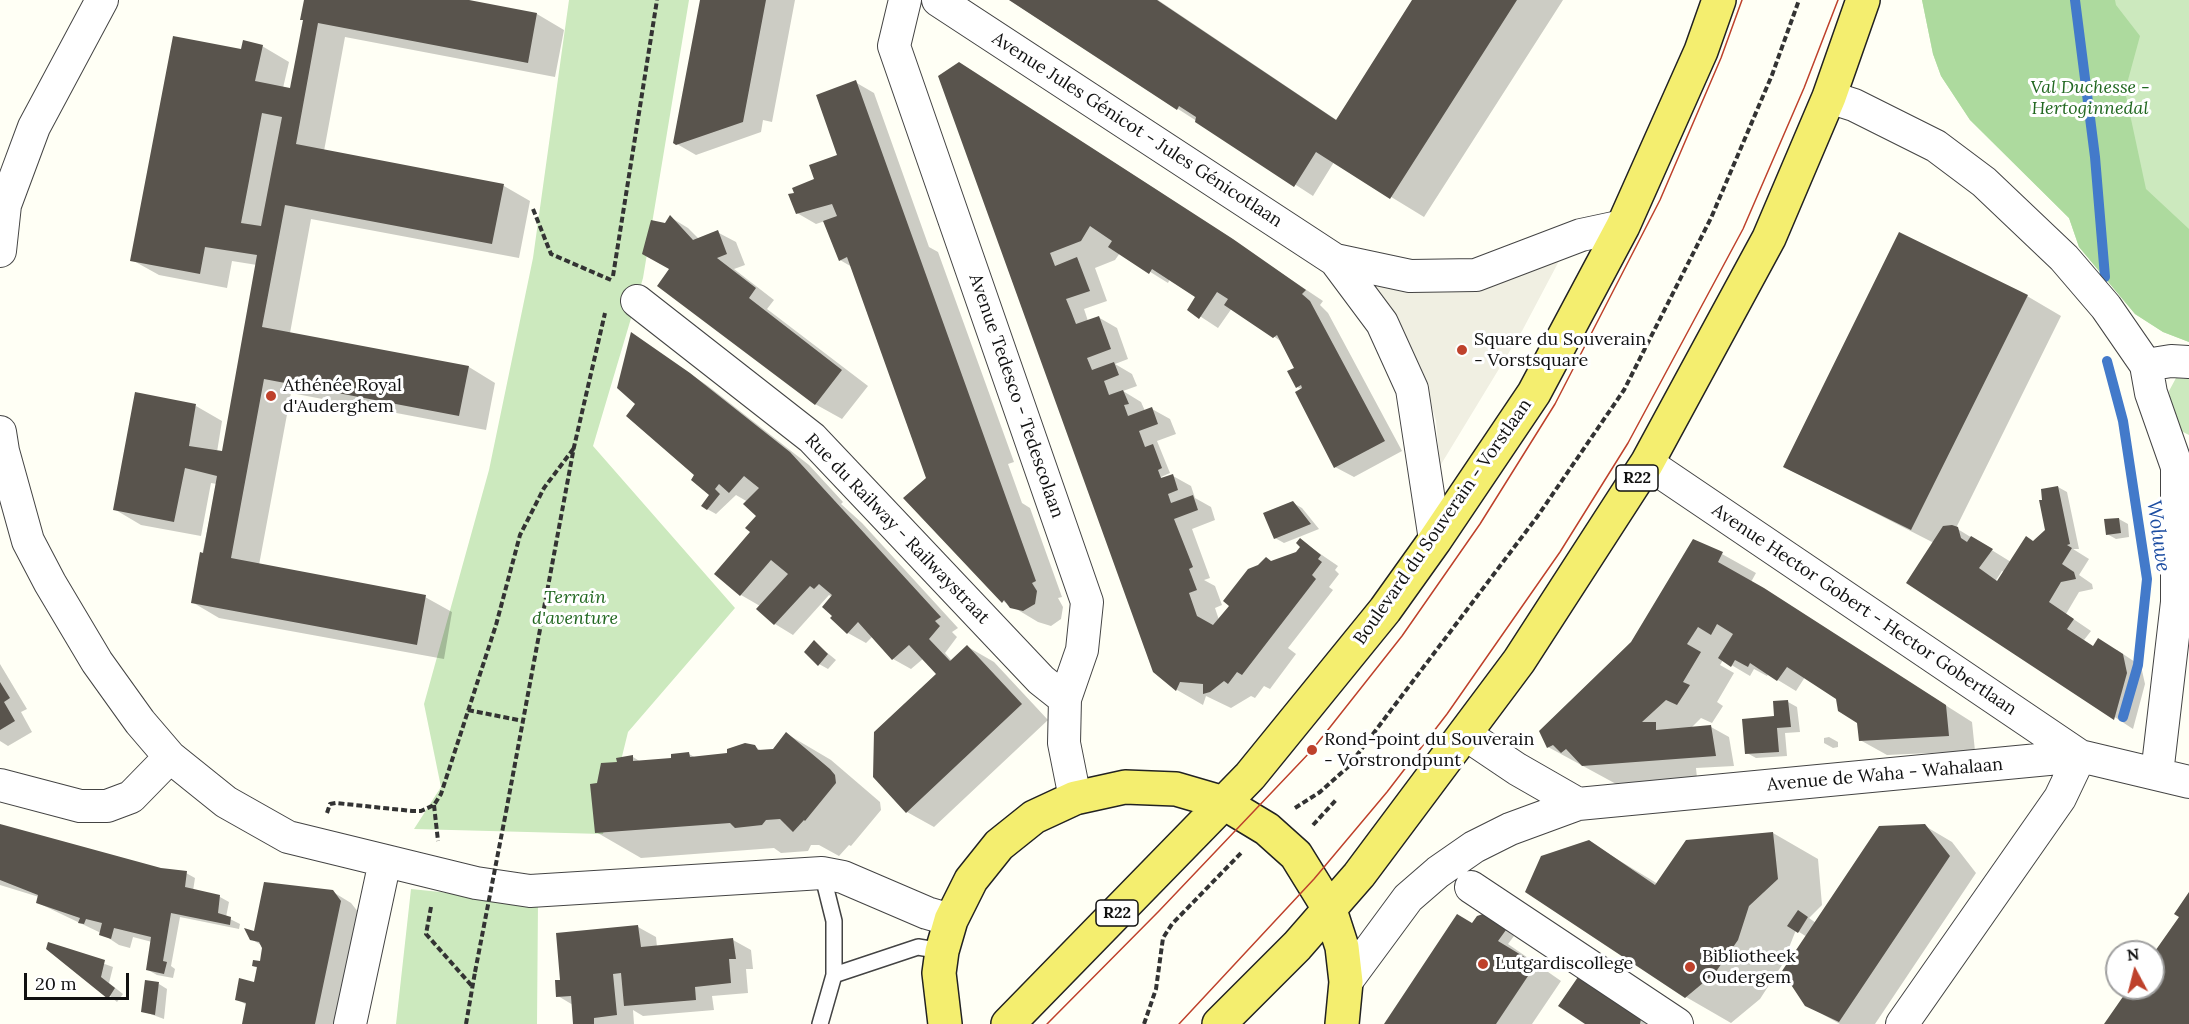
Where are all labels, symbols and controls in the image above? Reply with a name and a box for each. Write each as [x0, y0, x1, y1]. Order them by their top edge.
street label: Avenue Jules Génicot - Jules Génicotlaan [988, 28, 1286, 232]
park label: Val Duchesse - Hertoginnedal [2030, 77, 2150, 119]
street label: Avenue Tedesco - Tedescolaan [964, 271, 1068, 521]
place label: Square du Souverain - Vorstsquare [1474, 329, 1646, 372]
marker: Square du Souverain - Vorstsquare [1455, 343, 1469, 357]
place label: Athénée Royal d'Auderghem [283, 375, 402, 418]
marker: Athénée Royal d'Auderghem [264, 389, 278, 403]
street label: Boulevard du Souverain - Vorstlaan [1350, 395, 1536, 649]
street label: Rue du Railway - Railwaystraat [800, 429, 994, 629]
road number: R22 [1616, 465, 1658, 491]
water label: Woluwe [2141, 499, 2175, 573]
street label: Avenue Hector Gobert - Hector Gobertlaan [1708, 500, 2020, 720]
park label: Terrain d'aventure [532, 587, 618, 630]
place label: Rond-point du Souverain - Vorstrondpunt [1324, 729, 1534, 771]
marker: Rond-point du Souverain - Vorstrondpunt [1305, 743, 1319, 757]
street label: Avenue de Waha - Wahalaan [1766, 754, 2004, 796]
road number: R22 [1096, 900, 1138, 926]
north arrow [2105, 940, 2165, 1000]
text: N [2126, 943, 2140, 965]
place label: Bibliotheek Oudergem [1702, 946, 1796, 988]
place label: Lutgardiscollege [1495, 953, 1633, 975]
marker: Lutgardiscollege [1476, 957, 1490, 971]
marker: Bibliotheek Oudergem [1683, 960, 1697, 974]
scale bar [27, 961, 132, 999]
text: 20 m [35, 972, 77, 995]

